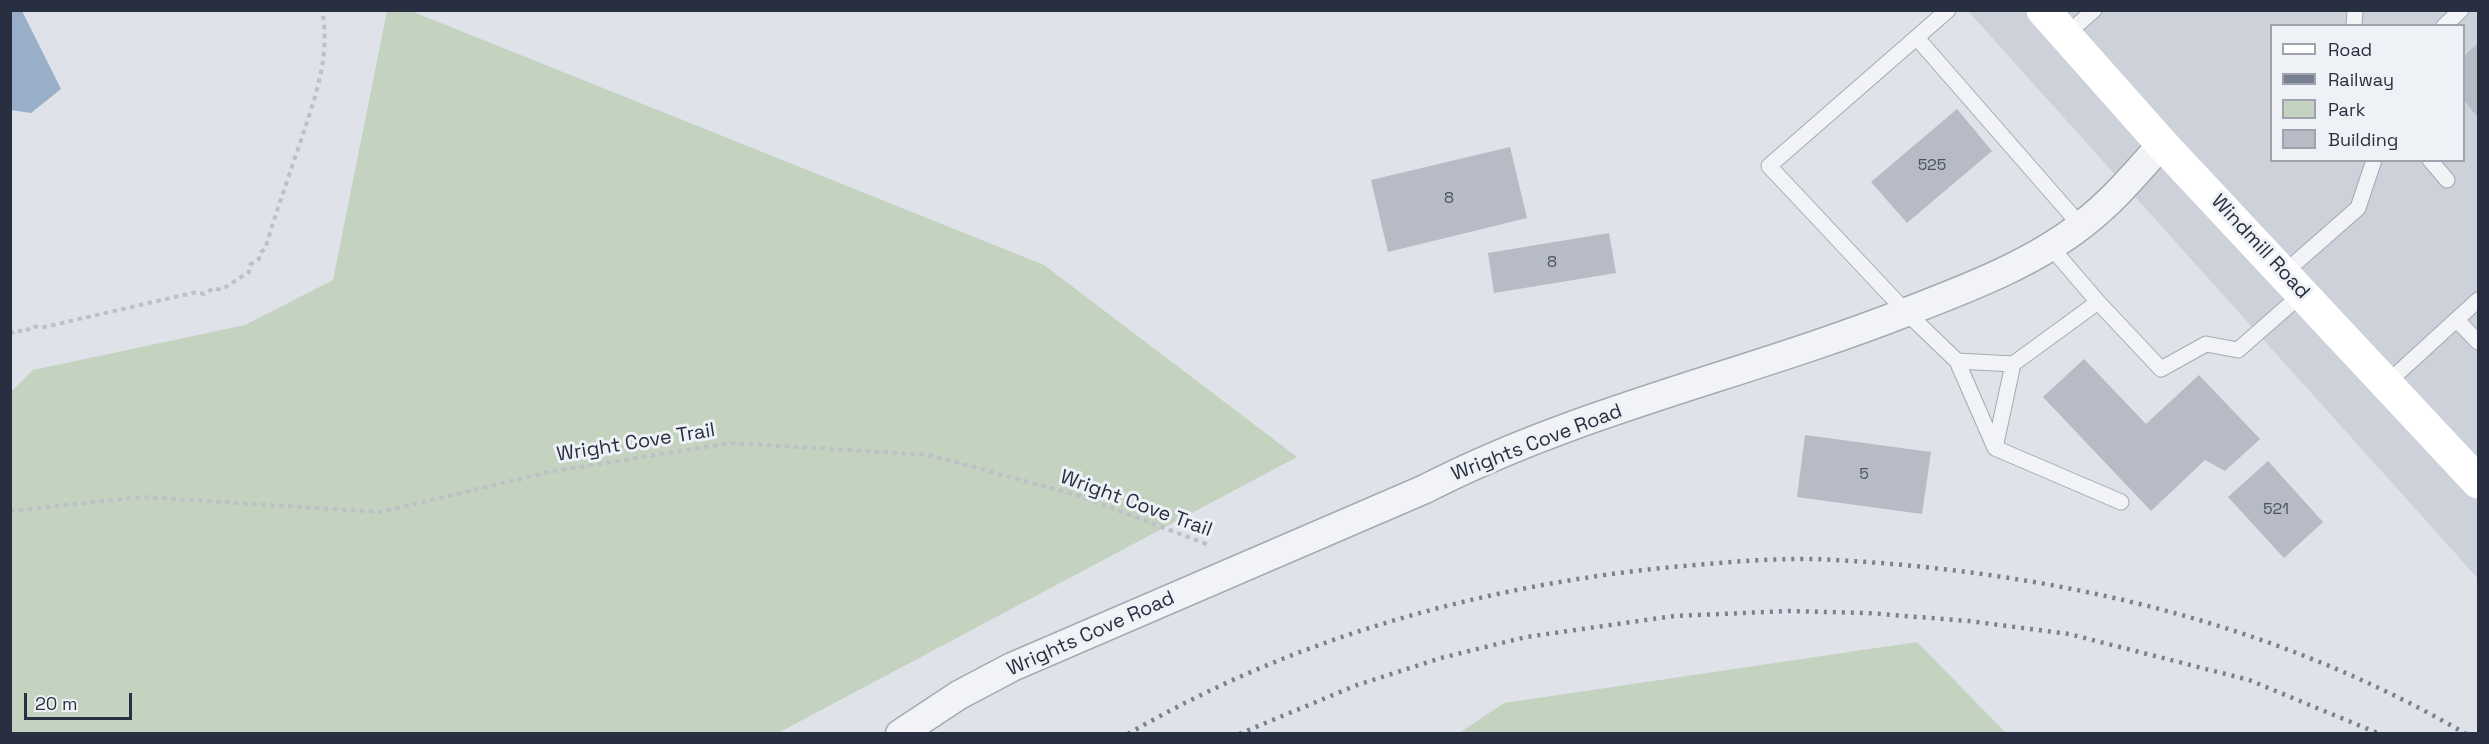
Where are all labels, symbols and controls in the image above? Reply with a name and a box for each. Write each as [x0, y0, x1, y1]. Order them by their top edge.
legend [2270, 24, 2465, 162]
text: Road [2328, 38, 2372, 61]
text: Railway [2328, 68, 2394, 91]
text: Park [2328, 98, 2365, 121]
text: Building [2328, 128, 2398, 151]
house number: 525 [1918, 156, 1946, 176]
house number: 8 [1444, 189, 1454, 209]
street label: Windmill Road [2206, 190, 2314, 304]
house number: 8 [1547, 253, 1557, 273]
street label: Wrights Cove Road [1448, 399, 1626, 487]
street label: Wright Cove Trail [555, 419, 717, 467]
street label: Wright Cove Trail [1057, 465, 1215, 543]
house number: 5 [1859, 465, 1869, 485]
house number: 521 [2263, 500, 2289, 520]
street label: Wrights Cove Road [1004, 586, 1178, 682]
scale bar [27, 681, 135, 719]
text: 20 m [35, 692, 78, 715]

